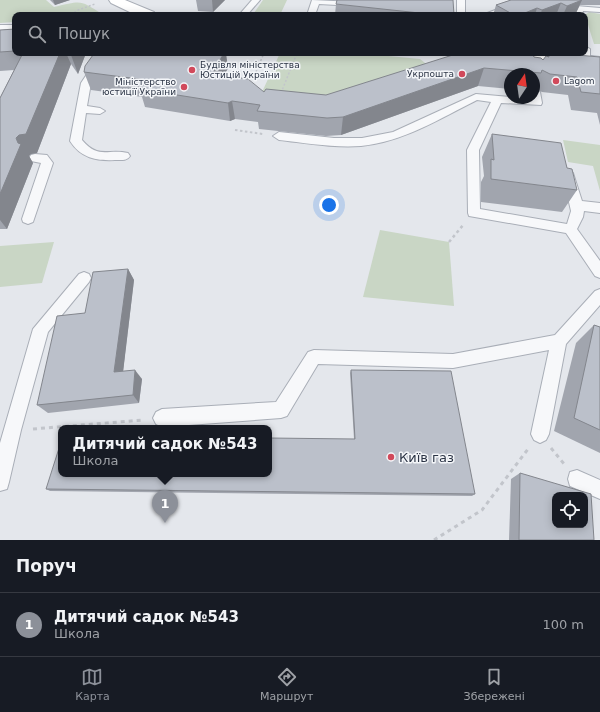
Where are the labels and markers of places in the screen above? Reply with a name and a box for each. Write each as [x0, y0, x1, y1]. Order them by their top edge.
place label: Будівля міністерства Юстицій України [200, 60, 300, 80]
marker: Будівля міністерства Юстицій України [187, 65, 197, 75]
place label: Укрпошта [407, 69, 454, 79]
marker: Укрпошта [457, 69, 467, 79]
marker: Lagom [551, 76, 561, 86]
place label: Lagom [564, 76, 595, 86]
place label: Міністерство юстиції України [102, 77, 176, 97]
marker: Міністерство юстиції України [179, 82, 189, 92]
place label: Київ газ [399, 450, 454, 465]
marker: Київ газ [386, 452, 396, 462]
pin: 1 [152, 490, 178, 523]

